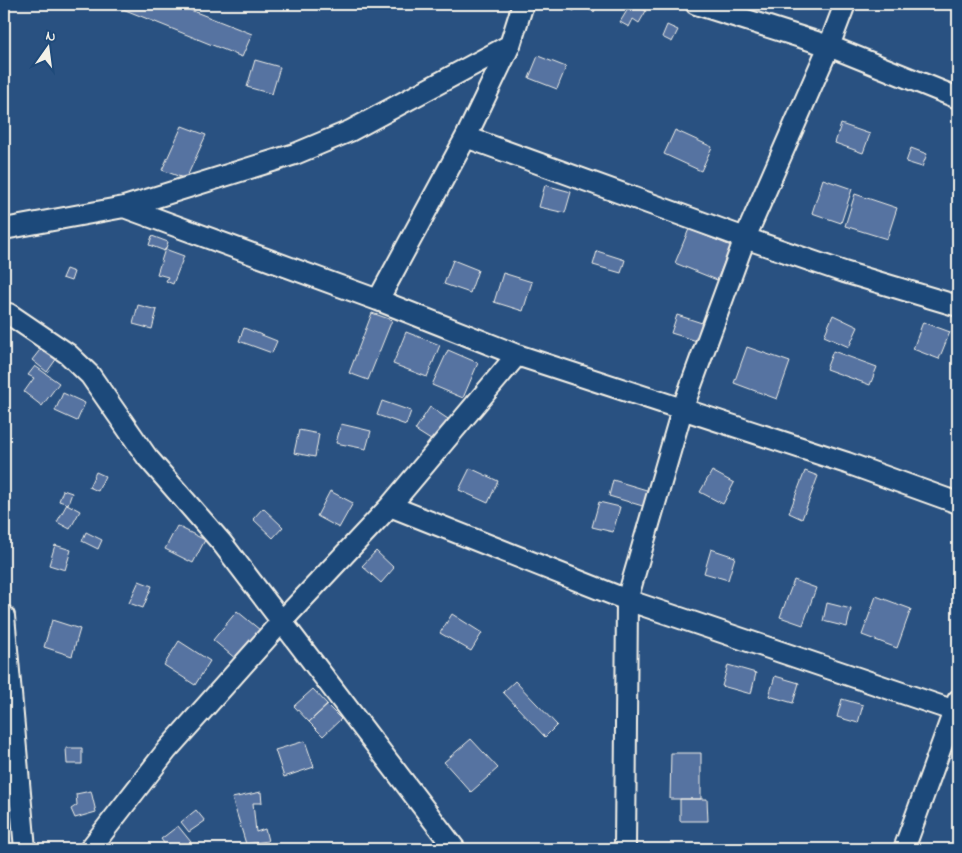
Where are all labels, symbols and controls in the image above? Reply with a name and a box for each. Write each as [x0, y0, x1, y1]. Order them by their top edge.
north arrow [22, 22, 72, 72]
text: N [44, 26, 58, 48]

